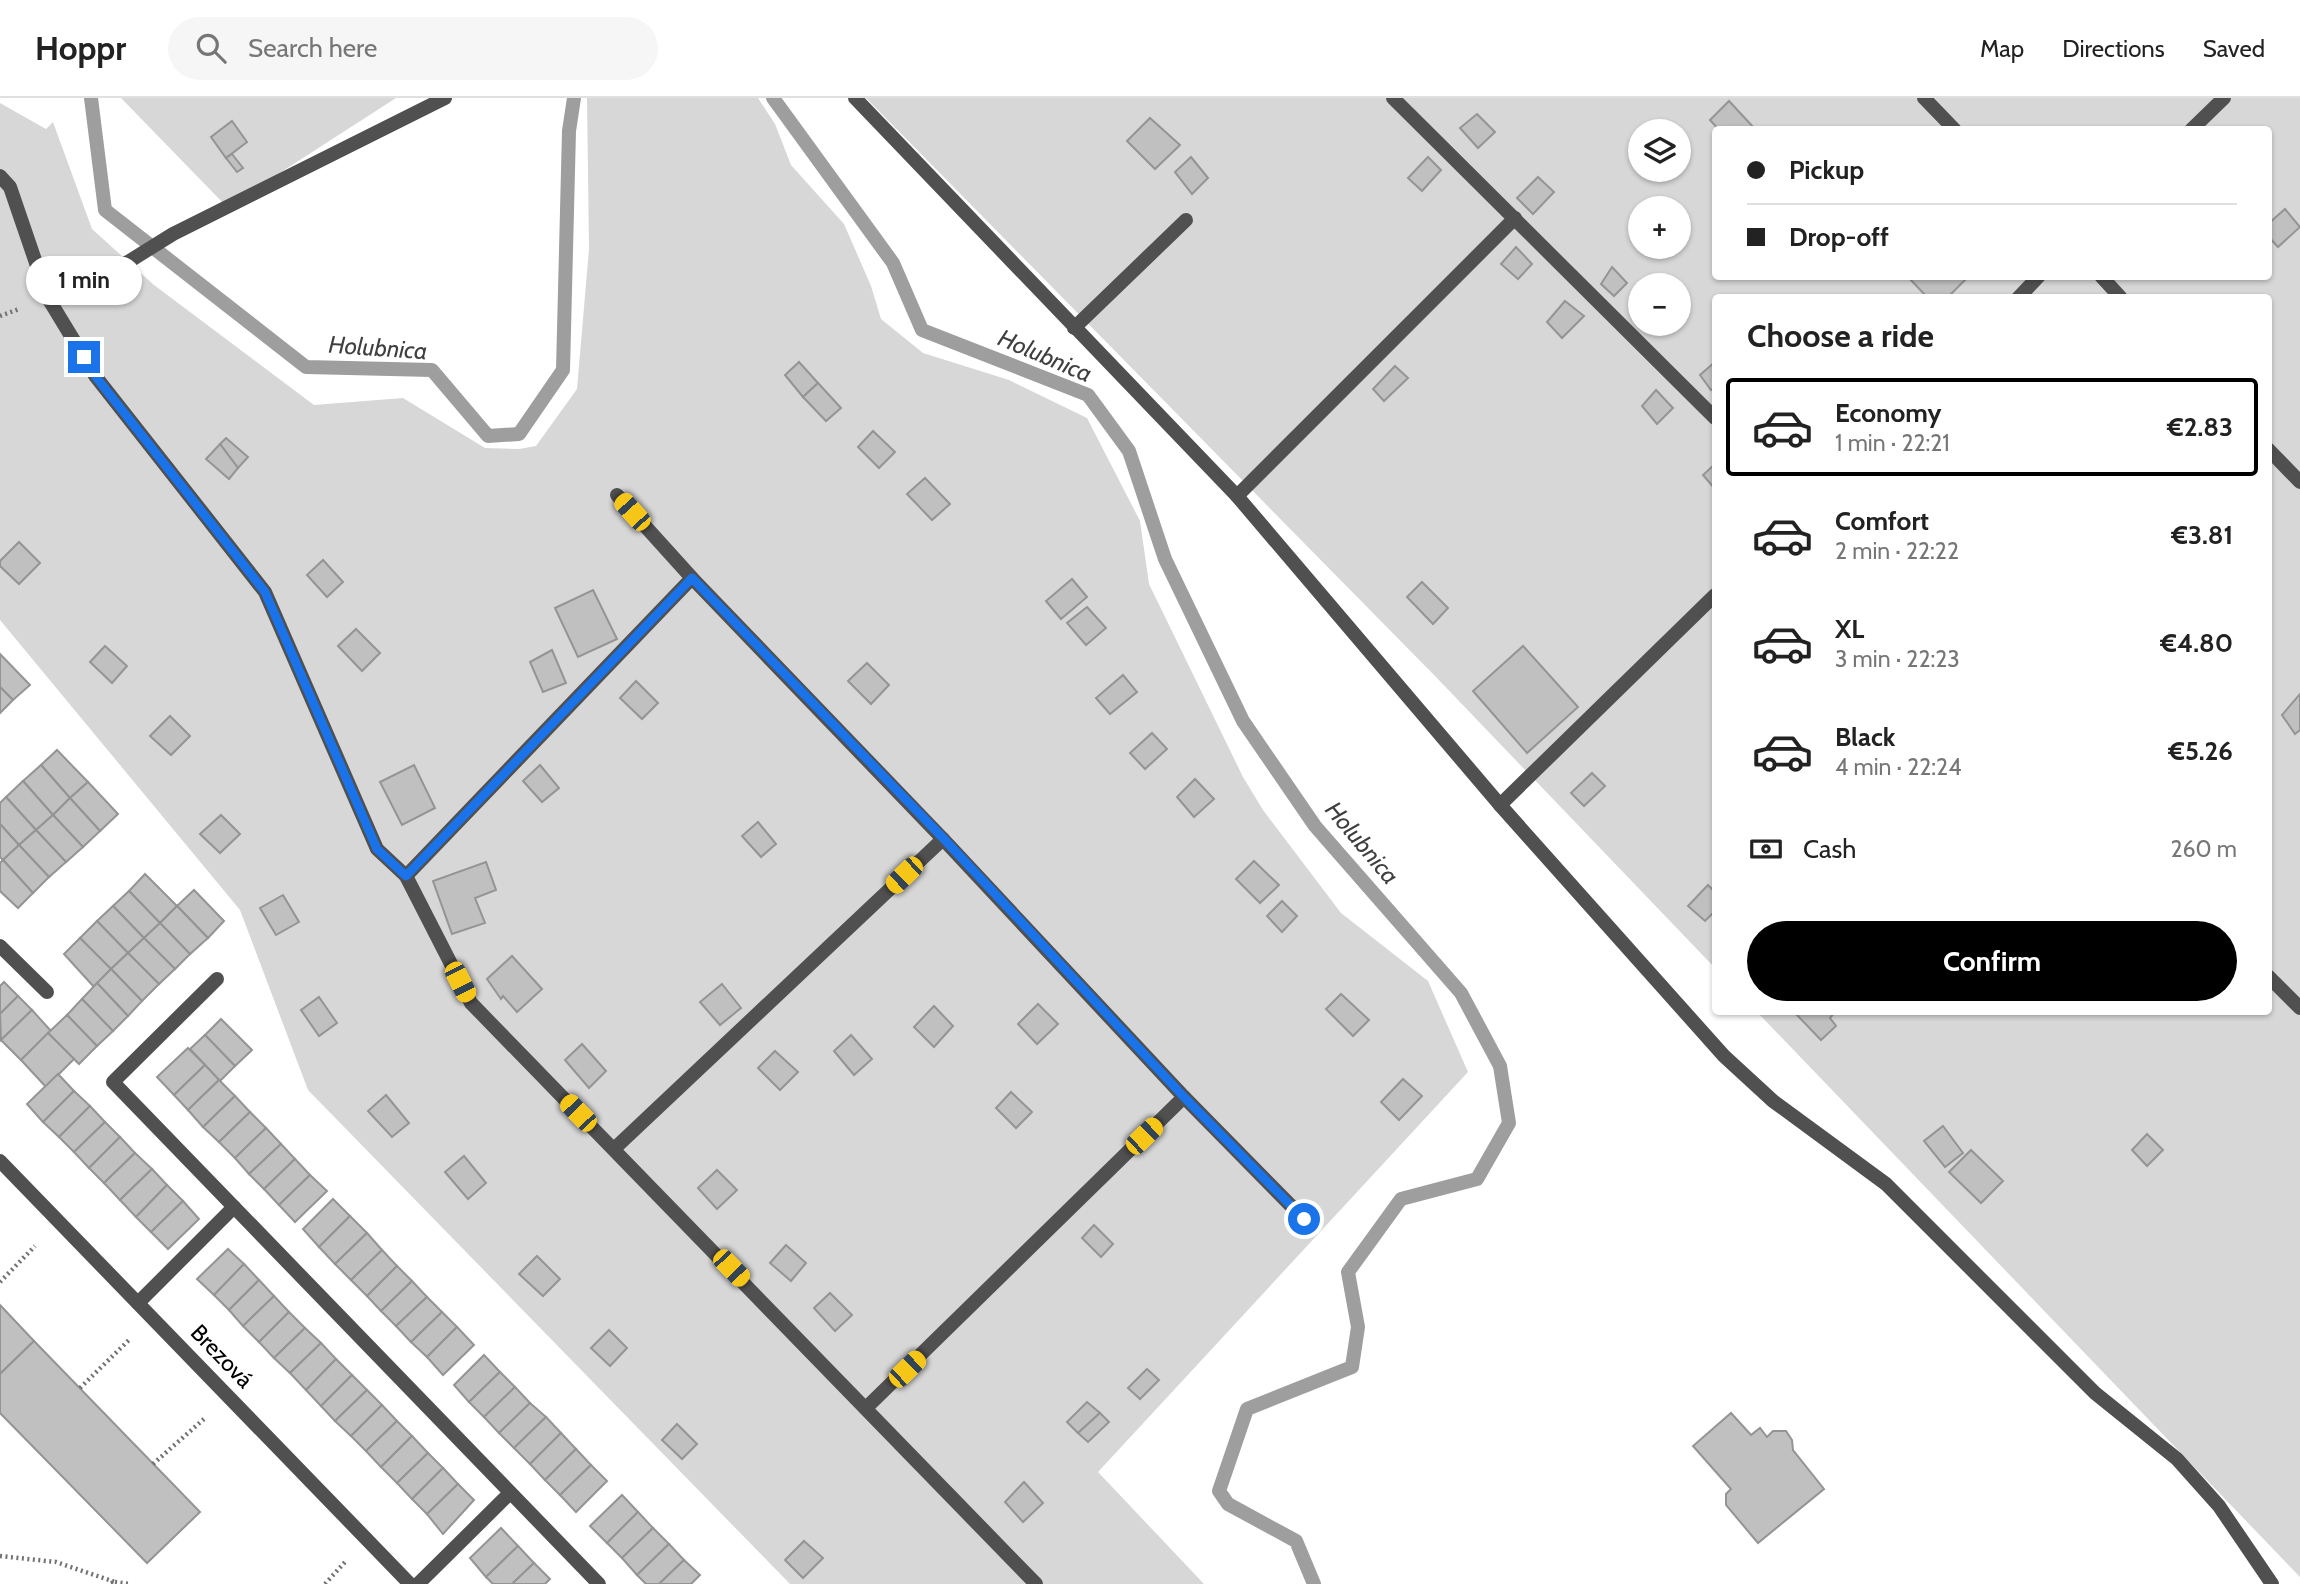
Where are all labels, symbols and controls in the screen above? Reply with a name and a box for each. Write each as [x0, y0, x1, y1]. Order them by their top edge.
search box [168, 17, 658, 80]
text: Hoppr [35, 28, 126, 68]
icon: search [192, 29, 230, 67]
text: Search here [248, 32, 377, 64]
text: Map [1980, 34, 2024, 63]
text: Directions [2062, 34, 2165, 63]
text: Saved [2203, 34, 2265, 63]
map controls [1628, 119, 1691, 336]
button: layers [1628, 119, 1691, 182]
text: Pickup [1789, 154, 1864, 186]
button: + [1628, 196, 1691, 259]
text: Drop-off [1789, 221, 1889, 253]
callout: 1 min [26, 256, 142, 304]
text: 1 min [58, 266, 110, 294]
button: − [1628, 273, 1691, 336]
text: Choose a ride [1747, 316, 1934, 355]
water label: Holubnica [994, 323, 1096, 388]
water label: Holubnica [328, 330, 428, 365]
route end [68, 341, 100, 373]
icon: car [1751, 396, 1814, 459]
text: Economy [1835, 397, 1941, 429]
text: €2.83 [2167, 411, 2233, 443]
text: 1 min · 22:21 [1835, 429, 1950, 457]
car [611, 489, 654, 535]
icon: car [1751, 504, 1814, 567]
text: Comfort [1835, 505, 1929, 537]
text: €3.81 [2171, 519, 2233, 551]
text: 2 min · 22:22 [1835, 537, 1959, 565]
icon: car [1751, 612, 1814, 675]
text: XL [1835, 613, 1864, 645]
text: €4.80 [2160, 627, 2233, 659]
text: 3 min · 22:23 [1835, 645, 1960, 673]
icon: car [1751, 720, 1814, 783]
text: Black [1835, 721, 1895, 753]
text: €5.26 [2168, 735, 2233, 767]
text: 4 min · 22:24 [1835, 753, 1961, 781]
water label: Holubnica [1319, 795, 1405, 890]
icon: cash [1747, 830, 1785, 868]
text: Cash [1803, 833, 1856, 865]
text: 260 m [2170, 835, 2237, 863]
car [882, 853, 927, 897]
button: Confirm [1747, 921, 2237, 1001]
car [442, 959, 479, 1005]
car [556, 1091, 601, 1135]
car [1122, 1114, 1167, 1158]
route start [1288, 1203, 1320, 1235]
car [709, 1246, 754, 1290]
street label: Brezová [185, 1318, 259, 1394]
car [885, 1347, 930, 1391]

